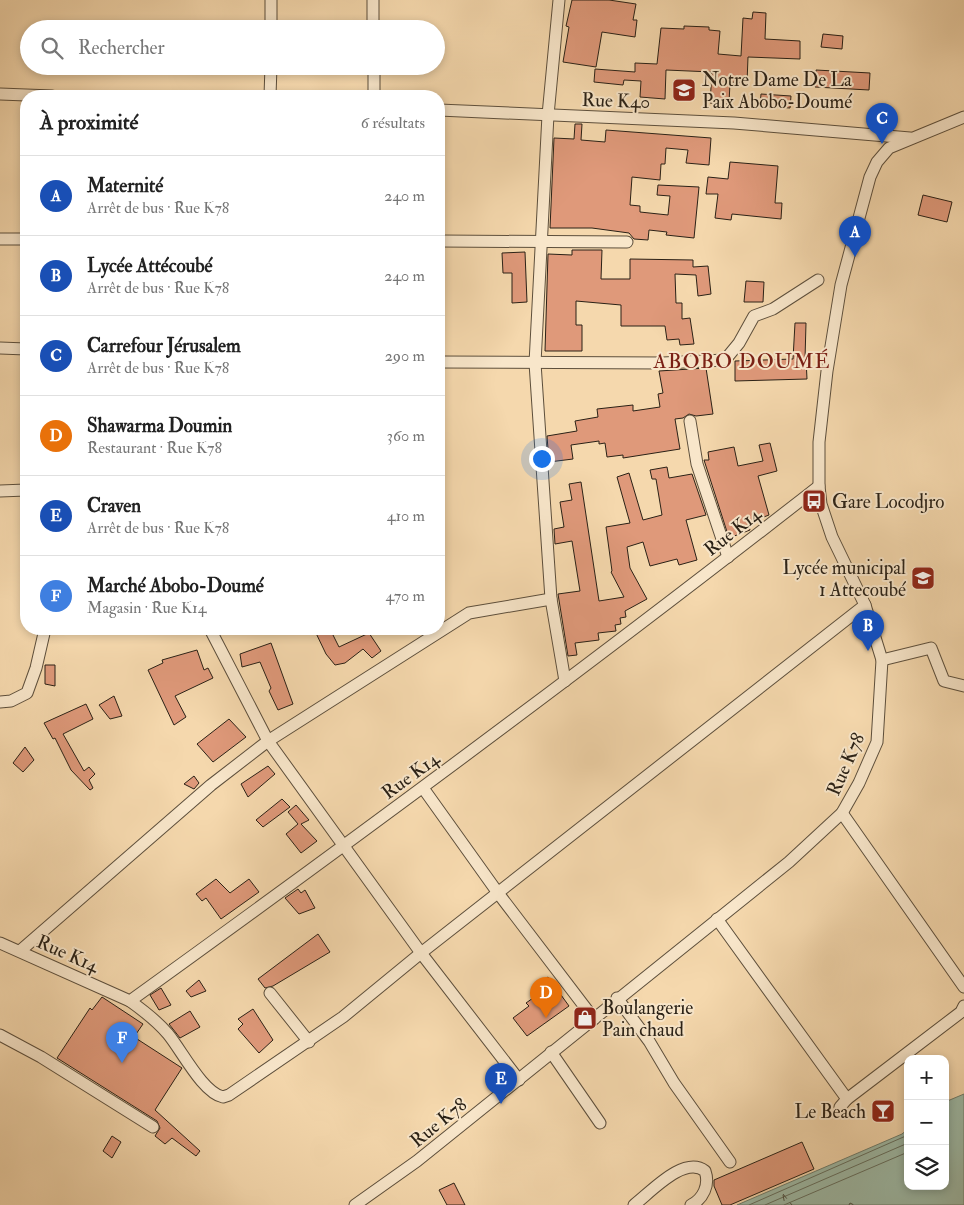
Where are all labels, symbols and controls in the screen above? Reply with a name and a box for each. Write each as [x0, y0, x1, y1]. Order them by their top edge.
search box [20, 20, 445, 75]
icon: search [38, 34, 66, 62]
text: Rechercher [78, 36, 165, 60]
place label: Notre Dame De La Paix Abobo-Doumé [702, 68, 852, 114]
school or university icon: Notre Dame De La Paix Abobo-Doumé [671, 77, 697, 103]
street label: Rue K40 [581, 88, 651, 114]
pin: C [866, 103, 898, 144]
text: À proximité [40, 109, 138, 136]
text: 6 résultats [361, 113, 425, 133]
text: Maternité [87, 174, 163, 198]
text: A [51, 186, 61, 206]
text: 240 m [384, 186, 425, 206]
text: Arrêt de bus · Rue K78 [87, 198, 229, 218]
pin: A [839, 216, 871, 257]
text: Lycée Attécoubé [87, 254, 213, 278]
text: B [51, 266, 61, 286]
text: 240 m [384, 266, 425, 286]
text: Arrêt de bus · Rue K78 [87, 278, 229, 298]
text: Carrefour Jérusalem [87, 334, 241, 358]
text: C [50, 346, 62, 366]
text: 290 m [385, 346, 425, 366]
district label: ABOBO DOUMÉ [652, 348, 831, 375]
text: Arrêt de bus · Rue K78 [87, 358, 229, 378]
text: Shawarma Doumin [87, 414, 232, 438]
text: D [49, 426, 63, 446]
text: 360 m [387, 426, 425, 446]
text: Restaurant · Rue K78 [87, 438, 222, 458]
your location [529, 446, 555, 472]
bus stop icon: Gare Locodjro [801, 488, 827, 514]
place label: Gare Locodjro [832, 490, 944, 514]
text: Craven [87, 494, 141, 518]
street label: Rue K14 [699, 502, 766, 561]
text: E [50, 506, 62, 526]
text: 410 m [387, 506, 425, 526]
text: Arrêt de bus · Rue K78 [87, 518, 229, 538]
place label: Lycée municipal 1 Attecoubé [782, 556, 906, 602]
school or university icon: Lycée municipal 1 Attecoubé [910, 565, 936, 591]
text: Marché Abobo-Doumé [87, 574, 264, 598]
text: F [51, 586, 61, 606]
text: 470 m [385, 586, 425, 606]
text: Magasin · Rue K14 [87, 598, 206, 618]
pin: B [852, 610, 884, 651]
street label: Rue K78 [822, 729, 870, 799]
street label: Rue K14 [377, 746, 445, 805]
street label: Rue K14 [33, 930, 103, 978]
pin: D [530, 977, 562, 1018]
place label: Boulangerie Pain chaud [602, 996, 693, 1042]
shop icon: Boulangerie Pain chaud [572, 1005, 598, 1031]
pin: F [106, 1022, 138, 1063]
map controls [904, 1055, 949, 1190]
button: + [904, 1055, 949, 1100]
pin: E [485, 1063, 517, 1104]
street label: Rue K78 [405, 1093, 472, 1153]
bar icon: Le Beach [870, 1098, 896, 1124]
place label: Le Beach [794, 1100, 866, 1124]
button: − [904, 1100, 949, 1145]
button: layers [904, 1145, 949, 1190]

